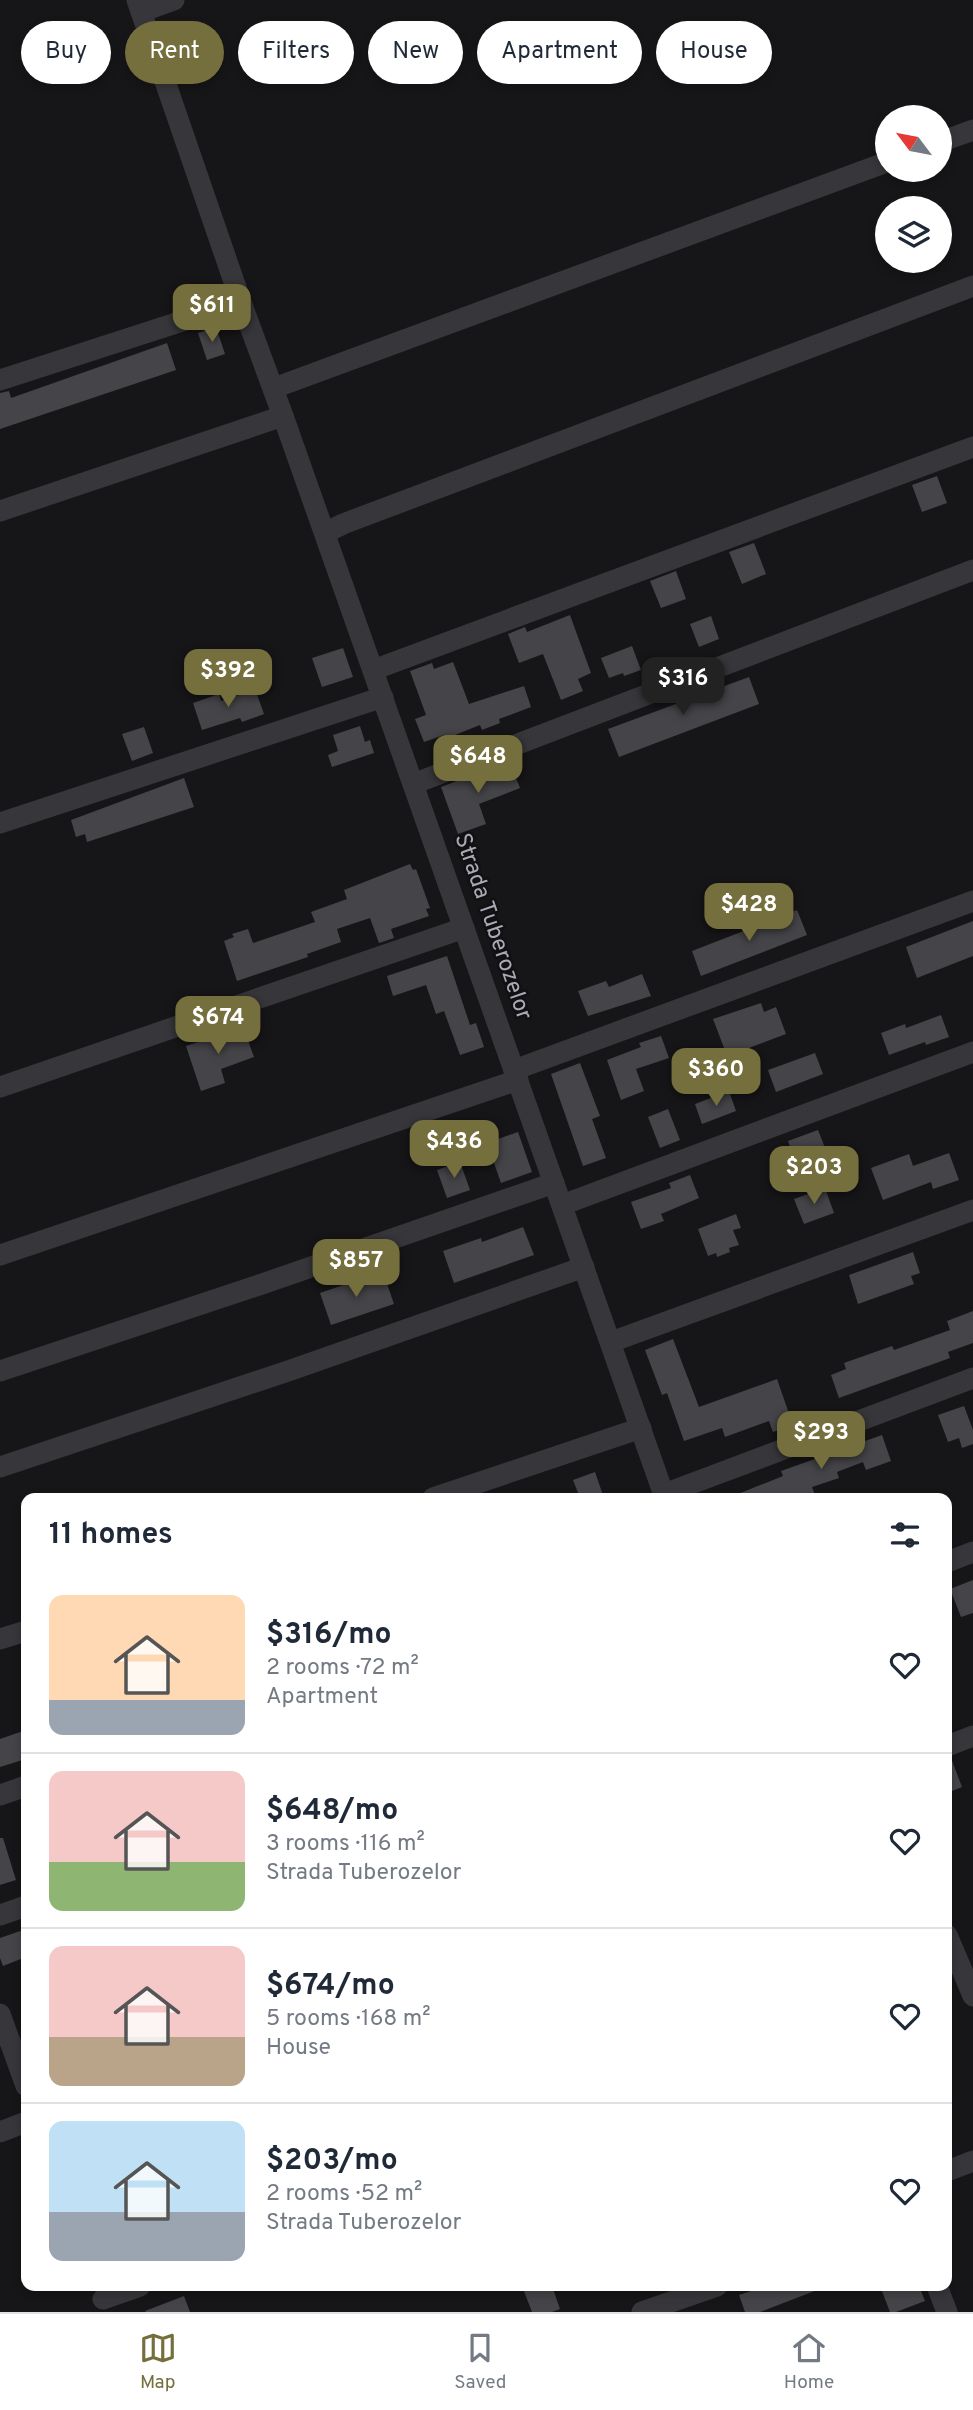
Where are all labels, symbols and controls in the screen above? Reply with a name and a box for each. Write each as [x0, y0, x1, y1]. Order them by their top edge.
chip: Buy [21, 21, 111, 84]
chip: Rent [125, 21, 224, 84]
chip: Filters [238, 21, 354, 84]
chip: New [368, 21, 463, 84]
chip: Apartment [477, 21, 642, 84]
chip: House [656, 21, 772, 84]
north arrow [875, 105, 952, 182]
map controls [875, 105, 952, 273]
button: layers [875, 196, 952, 273]
pin: $611 [171, 284, 253, 344]
text: $611 [189, 292, 235, 321]
pin: $392 [187, 650, 269, 709]
text: $392 [200, 657, 256, 686]
pin: $316 [642, 658, 724, 717]
text: $316 [658, 665, 708, 694]
pin: $648 [437, 736, 519, 795]
text: $648 [449, 743, 507, 772]
street label: Strada Tuberozelor [446, 830, 538, 1024]
pin: $428 [708, 884, 790, 943]
text: $428 [720, 891, 778, 920]
pin: $674 [177, 996, 259, 1056]
text: $674 [191, 1004, 245, 1033]
pin: $360 [675, 1048, 757, 1108]
text: $360 [688, 1056, 744, 1085]
pin: $436 [413, 1120, 495, 1180]
text: $436 [426, 1128, 482, 1157]
pin: $203 [773, 1146, 855, 1206]
text: $203 [786, 1154, 842, 1183]
pin: $857 [315, 1240, 397, 1299]
text: $857 [329, 1247, 383, 1276]
pin: $293 [780, 1412, 862, 1471]
text: $293 [793, 1419, 849, 1448]
icon: filters [886, 1516, 924, 1554]
text: 11 homes [49, 1517, 173, 1554]
text: $316/mo [266, 1617, 392, 1654]
icon: home [105, 1623, 189, 1707]
icon: heart [886, 1646, 924, 1684]
text: 2 rooms · 72 m² [266, 1654, 419, 1683]
text: Apartment [266, 1683, 378, 1712]
text: $648/mo [266, 1793, 398, 1830]
icon: home [105, 1799, 189, 1883]
icon: heart [886, 1822, 924, 1860]
text: 3 rooms · 116 m² [266, 1830, 425, 1859]
text: Strada Tuberozelor [266, 1859, 462, 1888]
text: $674/mo [266, 1968, 395, 2005]
icon: home [105, 1974, 189, 2058]
icon: heart [886, 1997, 924, 2035]
text: 5 rooms · 168 m² [266, 2005, 431, 2034]
text: House [266, 2034, 331, 2063]
text: $203/mo [266, 2143, 398, 2180]
icon: home [105, 2149, 189, 2233]
icon: heart [886, 2172, 924, 2210]
text: 2 rooms · 52 m² [266, 2180, 422, 2209]
text: Strada Tuberozelor [266, 2209, 462, 2238]
tab: Map [139, 2329, 177, 2395]
tab: Saved [454, 2329, 506, 2395]
tab: Home [784, 2329, 834, 2395]

